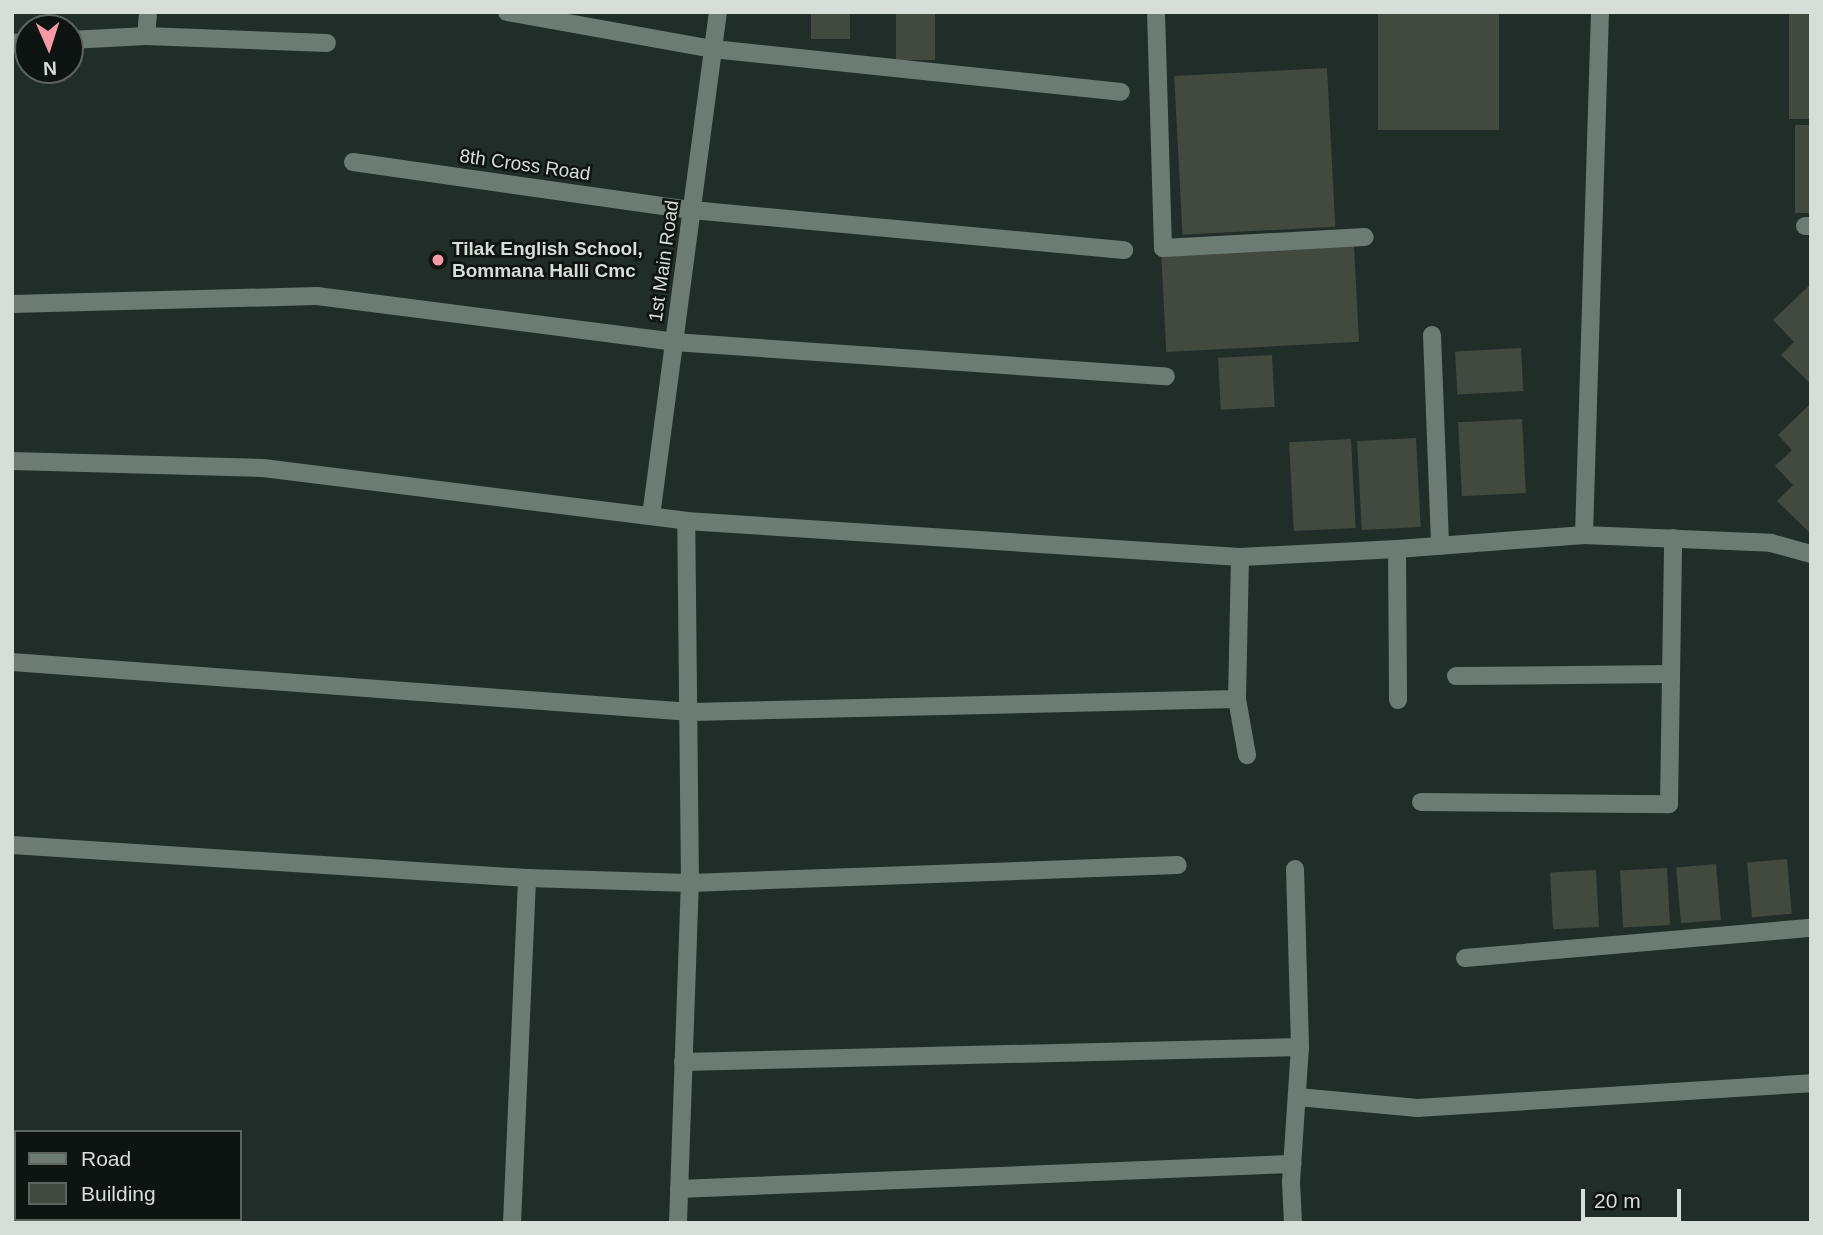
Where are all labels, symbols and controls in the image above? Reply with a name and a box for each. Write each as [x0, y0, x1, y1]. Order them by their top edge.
north arrow [14, 14, 84, 84]
text: N [43, 58, 57, 79]
street label: 8th Cross Road [458, 145, 592, 185]
street label: 1st Main Road [644, 199, 684, 323]
place label: Tilak English School, Bommana Halli Cmc [452, 238, 643, 282]
marker: Tilak English School, Bommana Halli Cmc [430, 252, 446, 268]
legend [14, 1130, 242, 1221]
text: Road [81, 1147, 131, 1170]
scale bar [1585, 1176, 1685, 1220]
text: Building [81, 1182, 156, 1205]
text: 20 m [1594, 1189, 1641, 1212]

